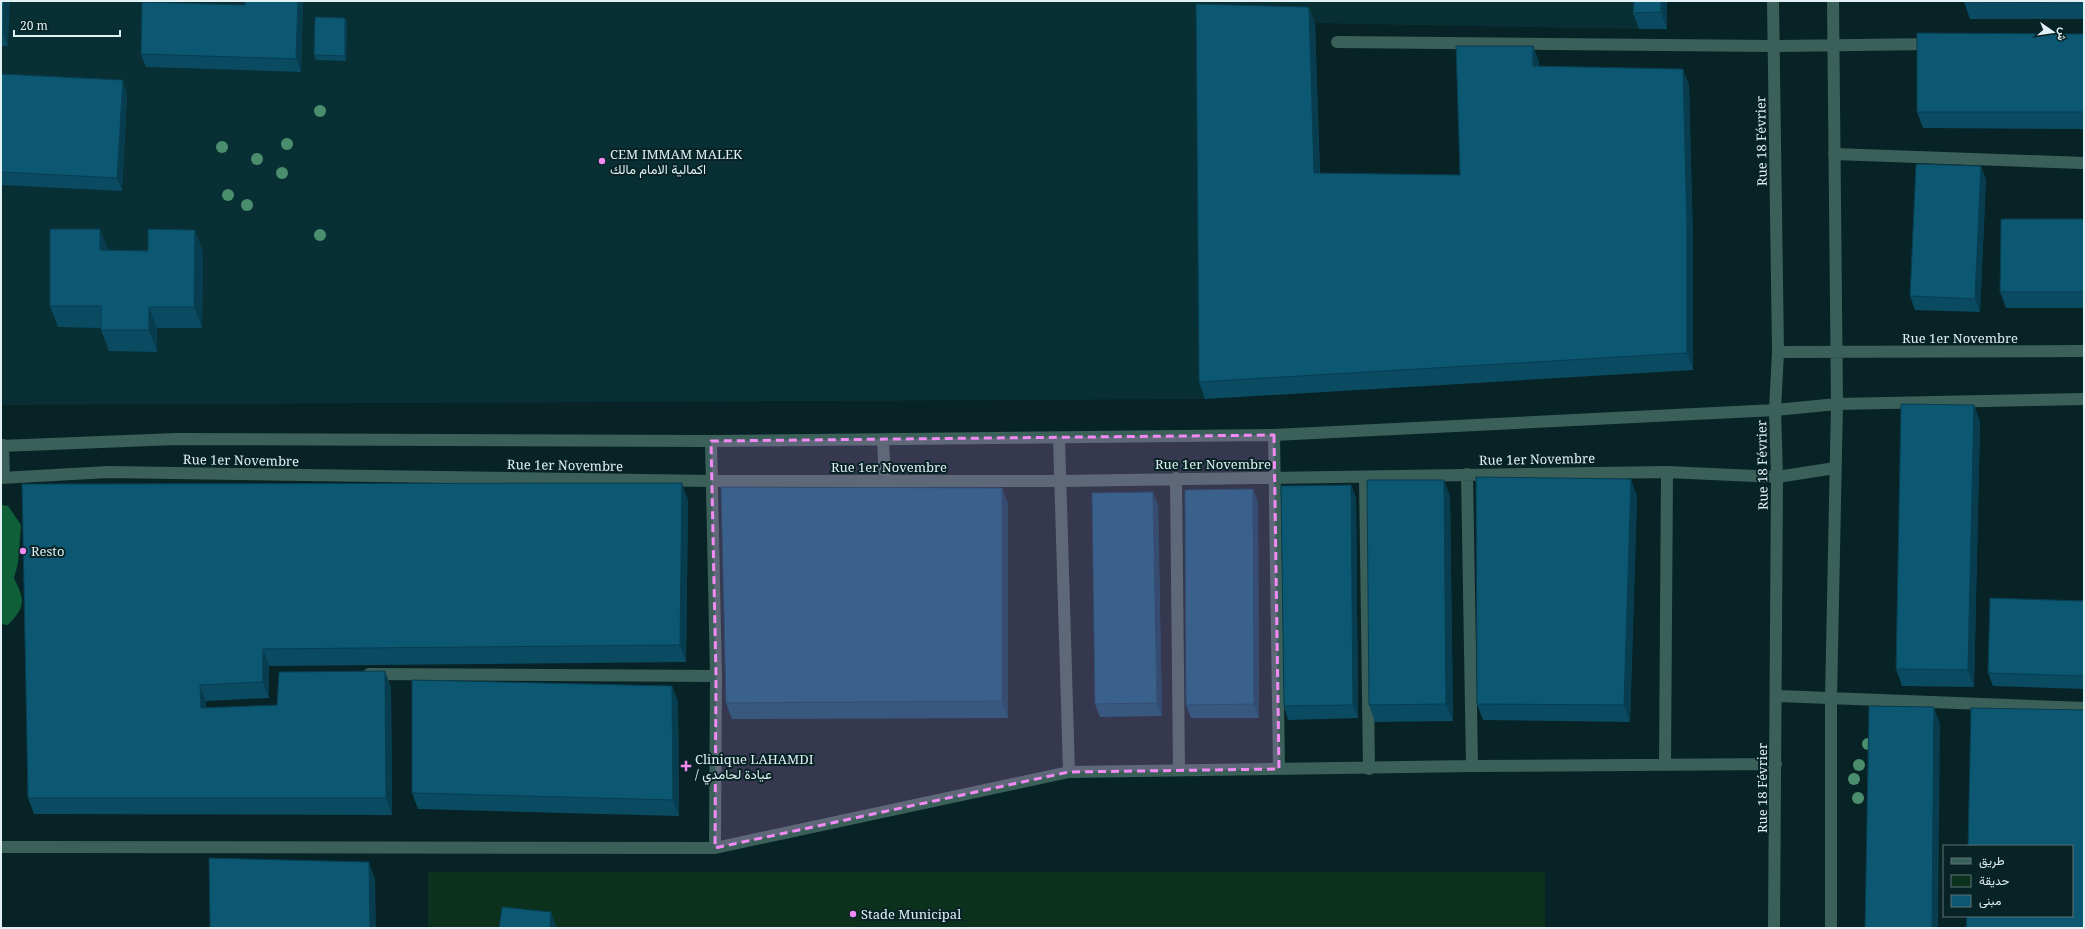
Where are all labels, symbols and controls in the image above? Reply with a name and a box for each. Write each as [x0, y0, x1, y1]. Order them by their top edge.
scale bar [14, 12, 120, 38]
north arrow [2033, 12, 2073, 52]
text: 20 m [20, 17, 48, 34]
text: ش [2054, 26, 2072, 42]
street label: Rue 18 Février [1751, 96, 1771, 186]
place label: CEM IMMAM MALEK اكمالية الامام مالك [610, 145, 743, 178]
marker: CEM IMMAM MALEK اكمالية الامام مالك [597, 156, 607, 166]
street label: Rue 1er Novembre [1902, 329, 2018, 347]
street label: Rue 18 Février [1752, 420, 1772, 510]
street label: Rue 1er Novembre [1479, 449, 1595, 469]
street label: Rue 1er Novembre [183, 450, 299, 470]
street label: Rue 1er Novembre [507, 455, 623, 475]
street label: Rue 1er Novembre [1155, 455, 1271, 473]
street label: Rue 1er Novembre [831, 458, 947, 476]
place label: Resto [31, 542, 64, 560]
marker: Resto [18, 546, 28, 556]
street label: Rue 18 Février [1753, 743, 1771, 833]
place label: Clinique LAHAMDI / عيادة لحامدي [695, 750, 814, 785]
marker: Clinique LAHAMDI / عيادة لحامدي [680, 760, 692, 772]
legend [1943, 845, 2073, 917]
text: طريق [1979, 852, 2005, 869]
text: حديقة [1979, 872, 2009, 889]
text: مبنى [1979, 892, 2001, 909]
place label: Stade Municipal [861, 905, 961, 923]
marker: Stade Municipal [848, 909, 858, 919]

